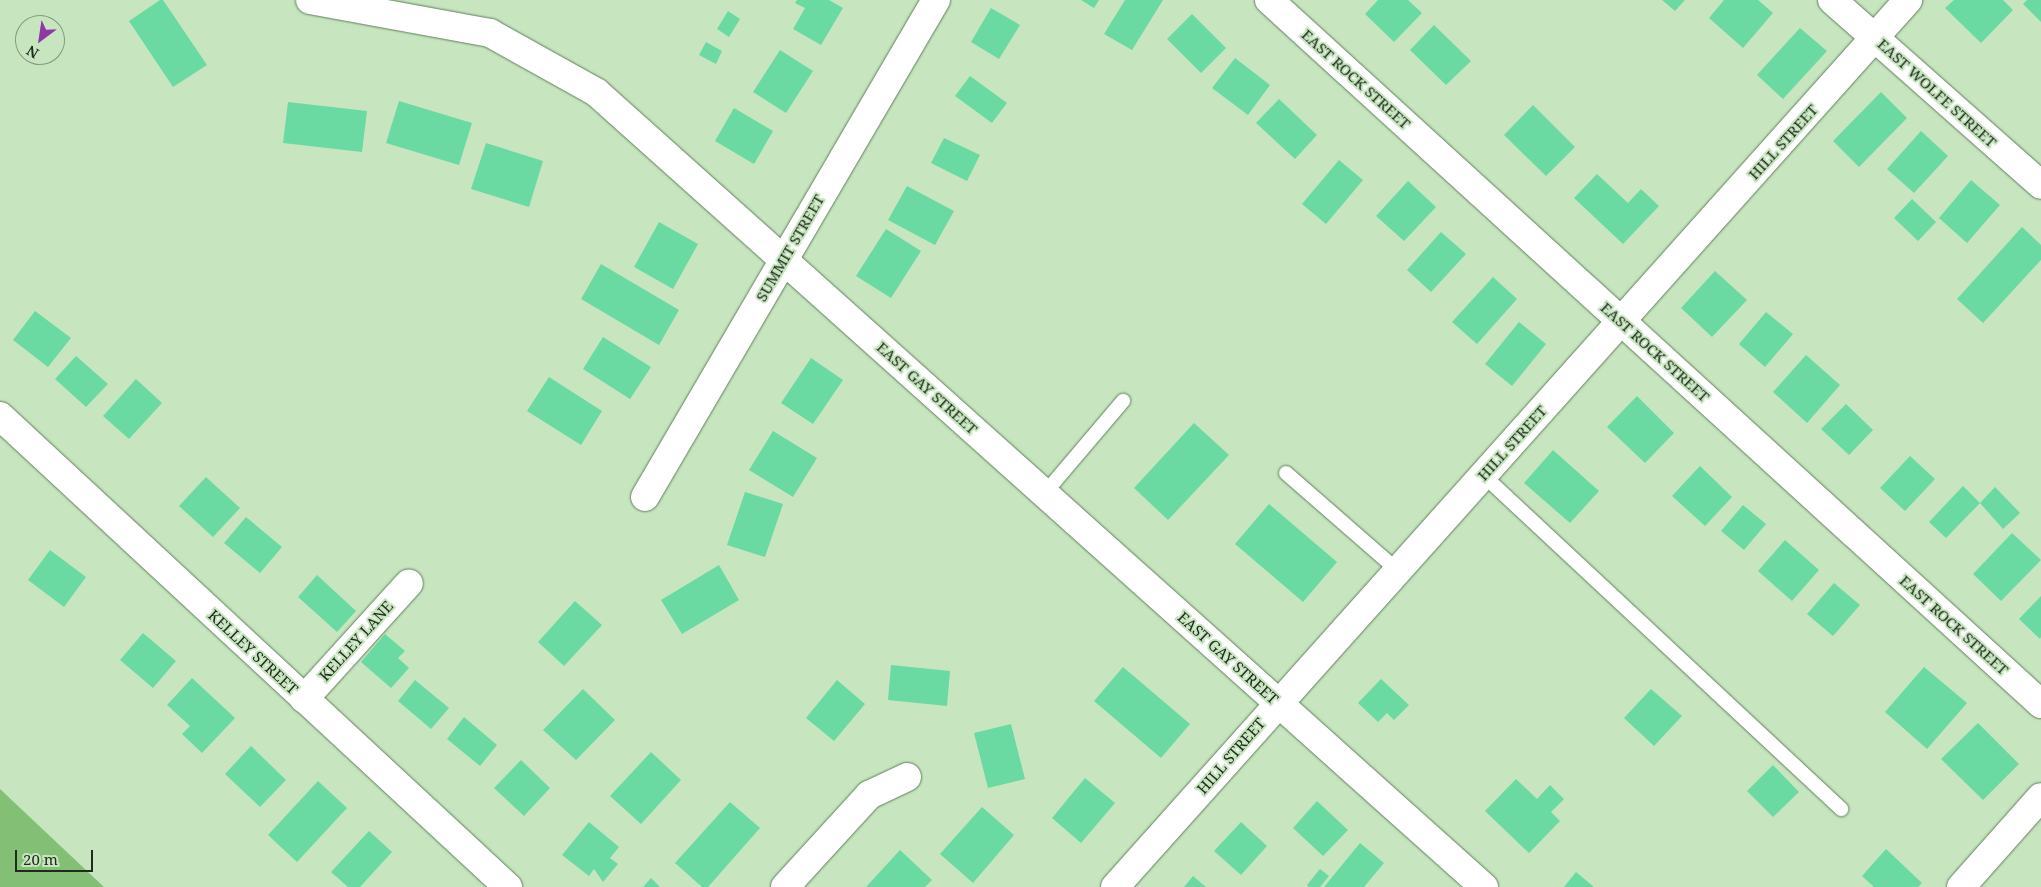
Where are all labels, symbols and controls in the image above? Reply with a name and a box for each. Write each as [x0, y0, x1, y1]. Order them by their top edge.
north arrow [15, 15, 65, 65]
street label: EAST ROCK STREET [1298, 25, 1414, 133]
street label: EAST WOLFE STREET [1874, 35, 2000, 151]
text: N [23, 41, 42, 63]
street label: HILL STREET [1745, 101, 1821, 183]
street label: SUMMIT STREET [752, 191, 828, 305]
street label: EAST ROCK STREET [1597, 298, 1713, 406]
street label: EAST GAY STREET [873, 338, 981, 438]
street label: HILL STREET [1474, 402, 1550, 484]
street label: EAST ROCK STREET [1896, 571, 2012, 679]
street label: KELLEY LANE [315, 597, 397, 685]
street label: KELLEY STREET [205, 606, 301, 698]
street label: EAST GAY STREET [1174, 608, 1282, 708]
street label: HILL STREET [1193, 714, 1269, 798]
scale bar [18, 840, 95, 872]
text: 20 m [23, 849, 58, 869]

